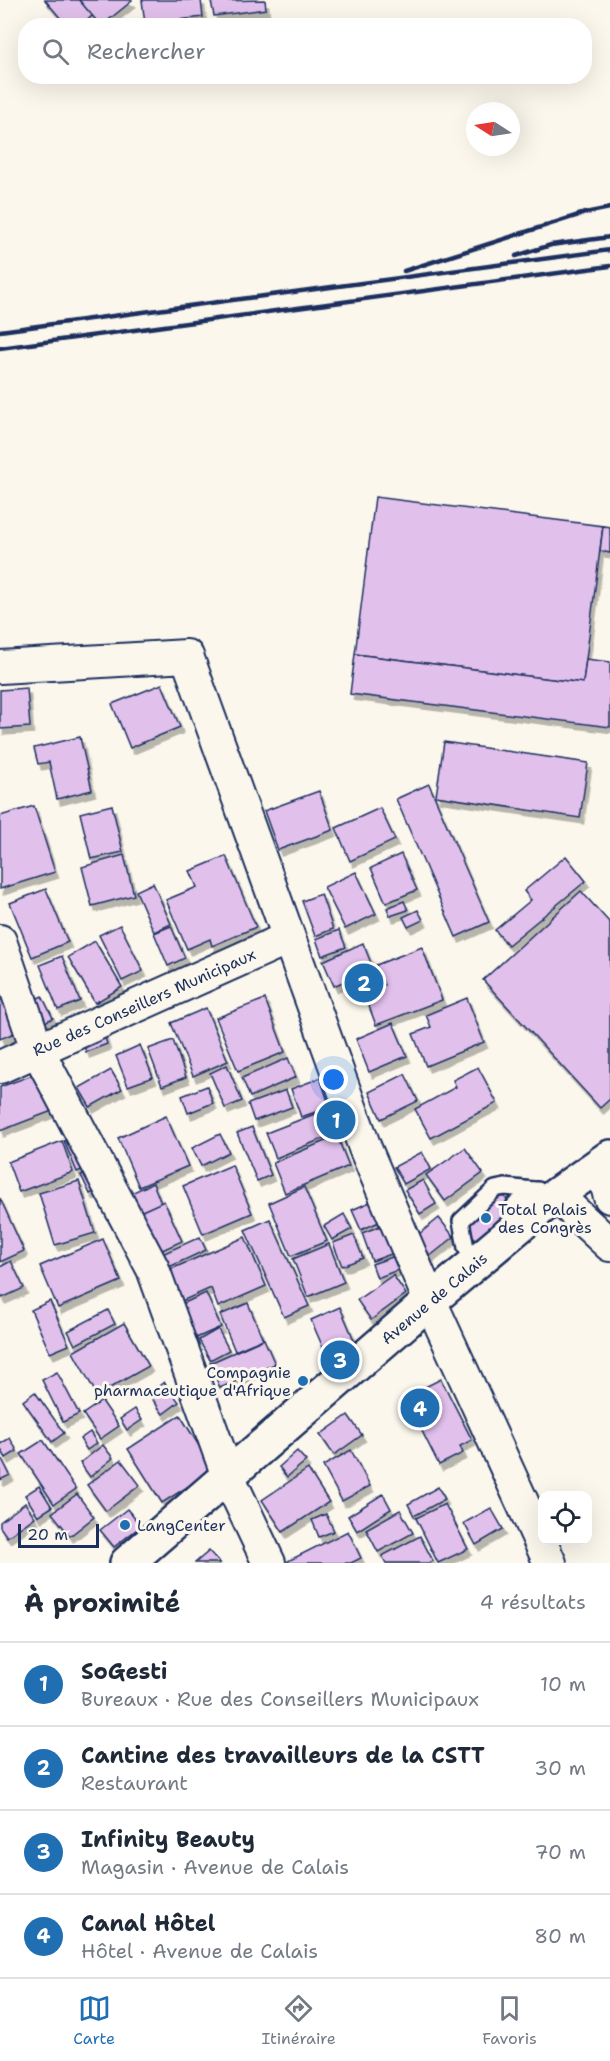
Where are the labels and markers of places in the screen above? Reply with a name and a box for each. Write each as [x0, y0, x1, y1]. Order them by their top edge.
pin: 2 [344, 960, 384, 1006]
pin: 1 [316, 1098, 356, 1142]
place label: Total Palais des Congrès [498, 1199, 592, 1238]
marker: Total Palais des Congrès [479, 1211, 493, 1225]
pin: 3 [320, 1338, 360, 1382]
place label: Compagnie pharmaceutique d'Afrique [94, 1362, 291, 1401]
marker: Compagnie pharmaceutique d'Afrique [296, 1374, 310, 1388]
pin: 4 [400, 1386, 440, 1430]
place label: LangCenter [137, 1515, 226, 1536]
marker: LangCenter [118, 1518, 132, 1532]

